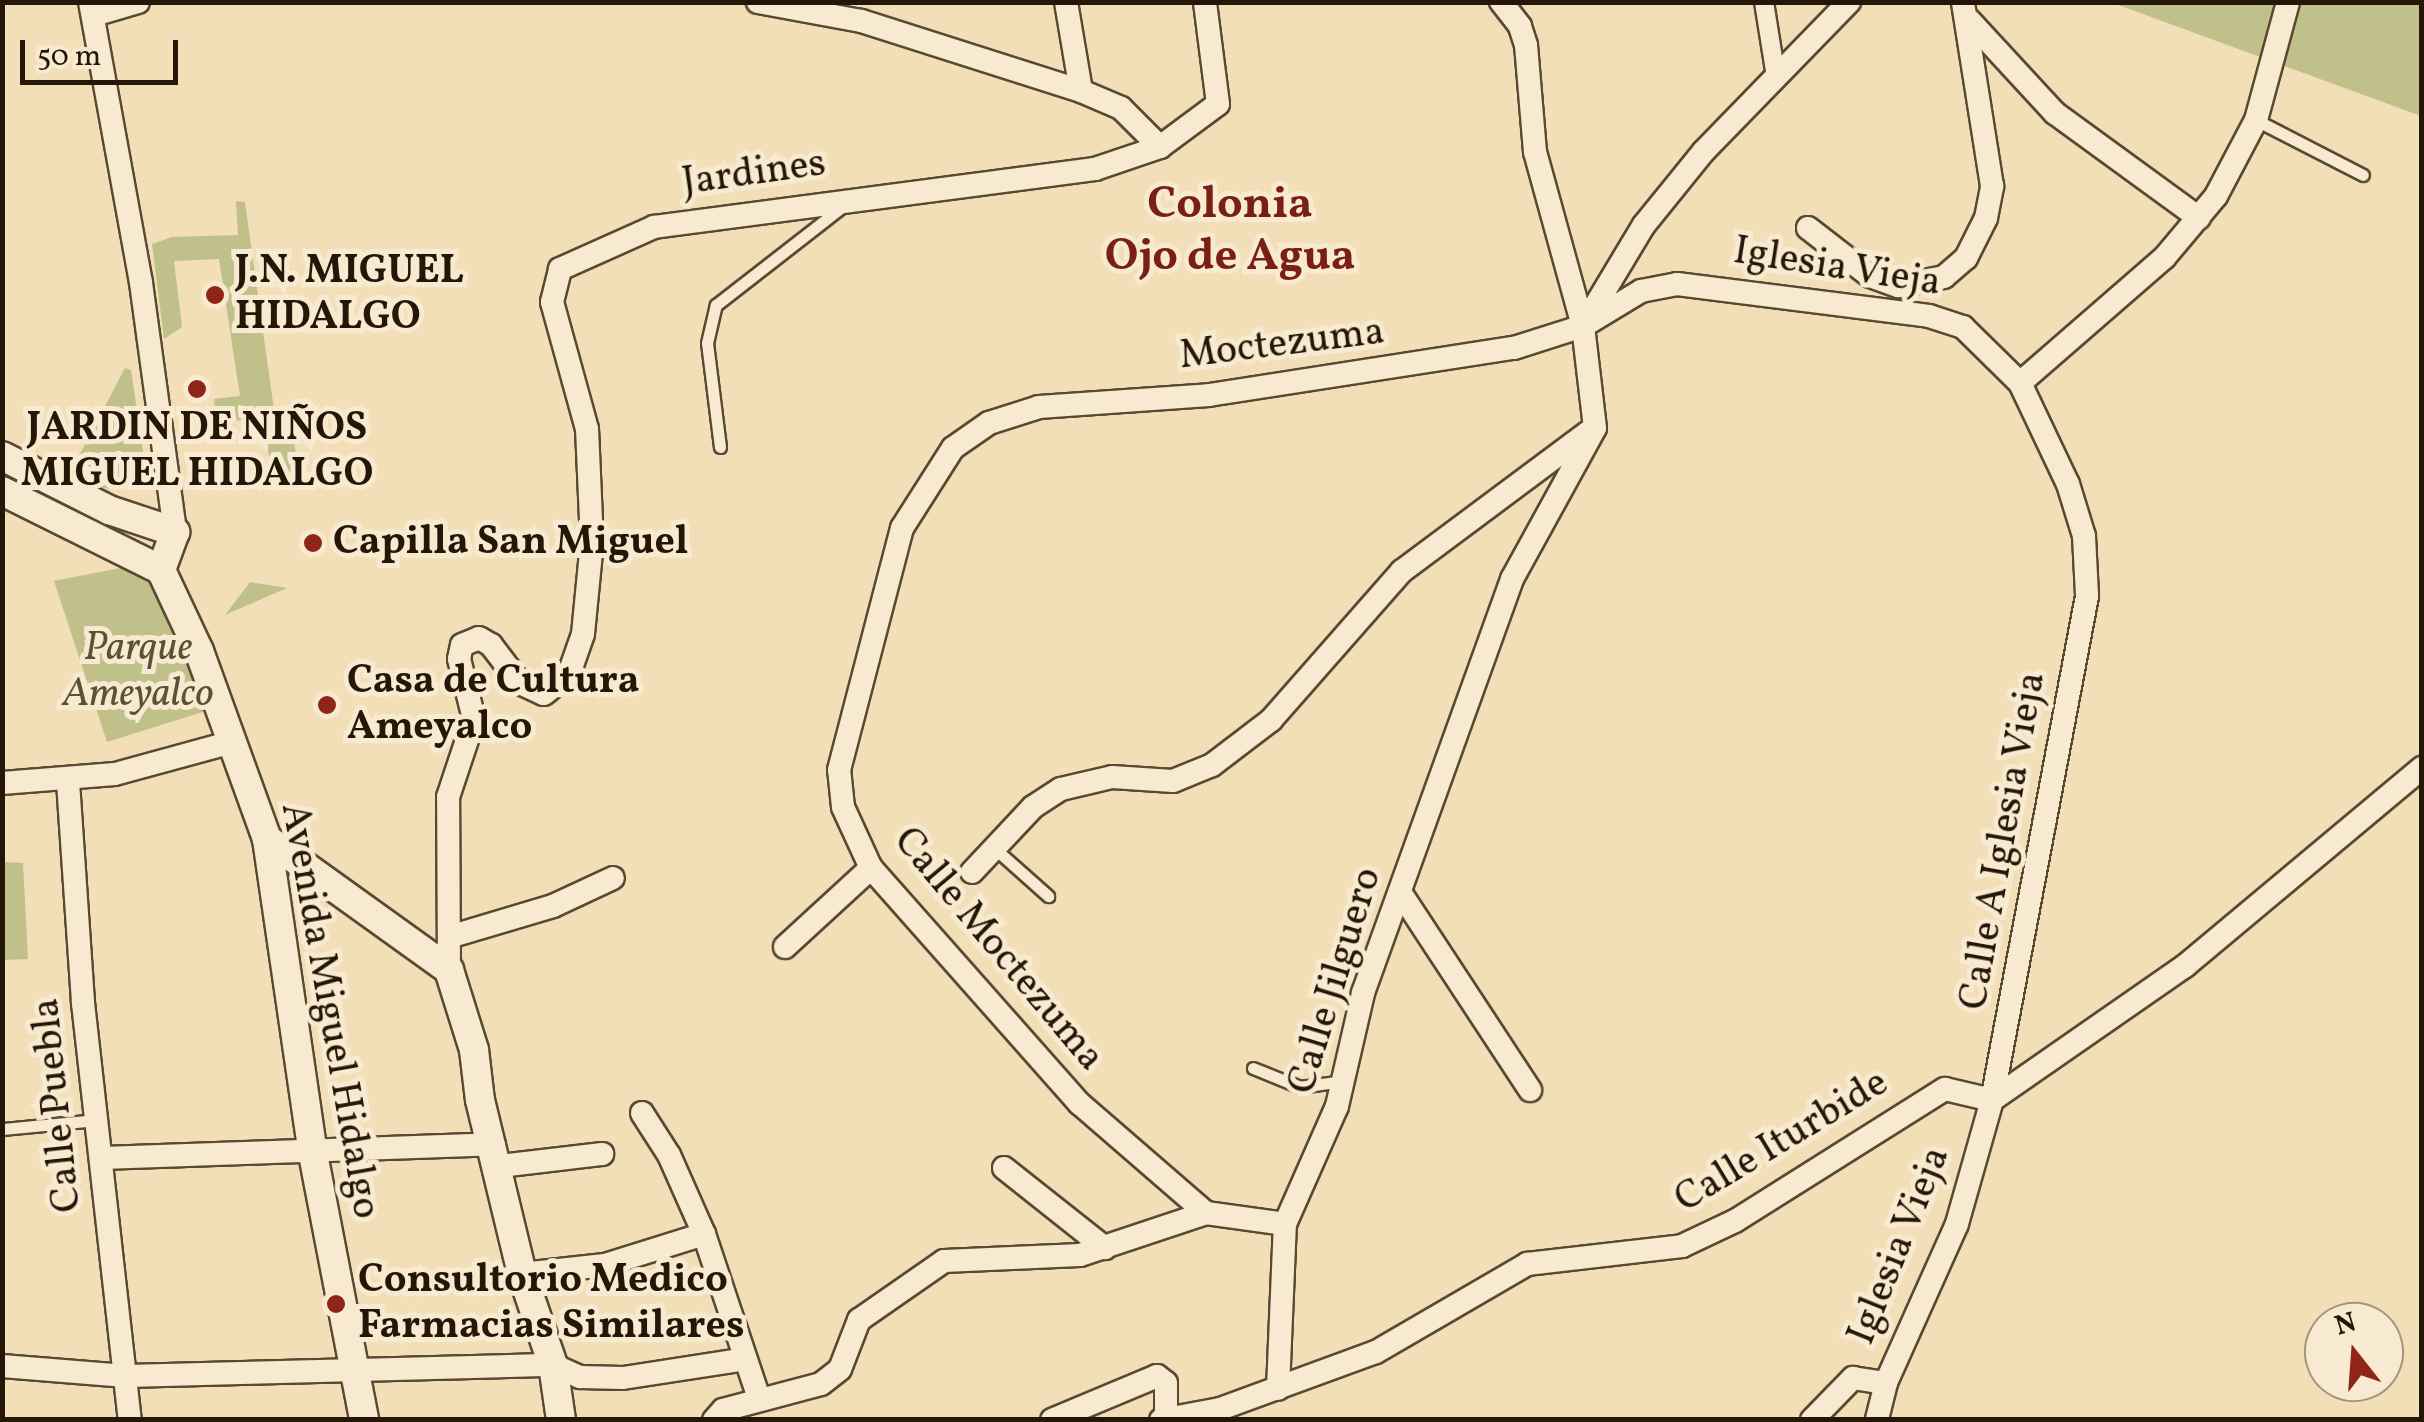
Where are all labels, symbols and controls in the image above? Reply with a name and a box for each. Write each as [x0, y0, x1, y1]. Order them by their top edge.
scale bar [25, 20, 182, 82]
text: 50 m [37, 36, 101, 78]
street label: Jardines [679, 140, 829, 208]
district label: Colonia Ojo de Agua [1105, 179, 1355, 285]
street label: Iglesia Vieja [1729, 228, 1945, 308]
place label: J.N. MIGUEL HIDALGO [235, 248, 464, 342]
marker: J.N. MIGUEL HIDALGO [204, 284, 226, 306]
street label: Moctezuma [1177, 309, 1387, 381]
marker: JARDIN DE NIÑOS MIGUEL HIDALGO [186, 378, 208, 400]
place label: JARDIN DE NIÑOS MIGUEL HIDALGO [21, 405, 373, 499]
place label: Capilla San Miguel [333, 519, 688, 567]
marker: Capilla San Miguel [302, 532, 324, 554]
park label: Parque Ameyalco [62, 625, 214, 719]
place label: Casa de Cultura Ameyalco [347, 658, 640, 752]
street label: Calle A Iglesia Vieja [1951, 668, 2057, 1014]
marker: Casa de Cultura Ameyalco [316, 694, 338, 716]
street label: Avenida Miguel Hidalgo [269, 799, 389, 1223]
street label: Calle Moctezuma [882, 819, 1114, 1081]
street label: Calle Jilguero [1279, 862, 1393, 1100]
street label: Calle Puebla [23, 996, 93, 1214]
street label: Calle Iturbide [1667, 1060, 1897, 1224]
street label: Iglesia Vieja [1838, 1140, 1962, 1352]
place label: Consultorio Medico Farmacias Similares [358, 1257, 744, 1351]
marker: Consultorio Medico Farmacias Similares [323, 1291, 349, 1317]
north arrow [2304, 1302, 2404, 1402]
text: N [2330, 1303, 2361, 1346]

